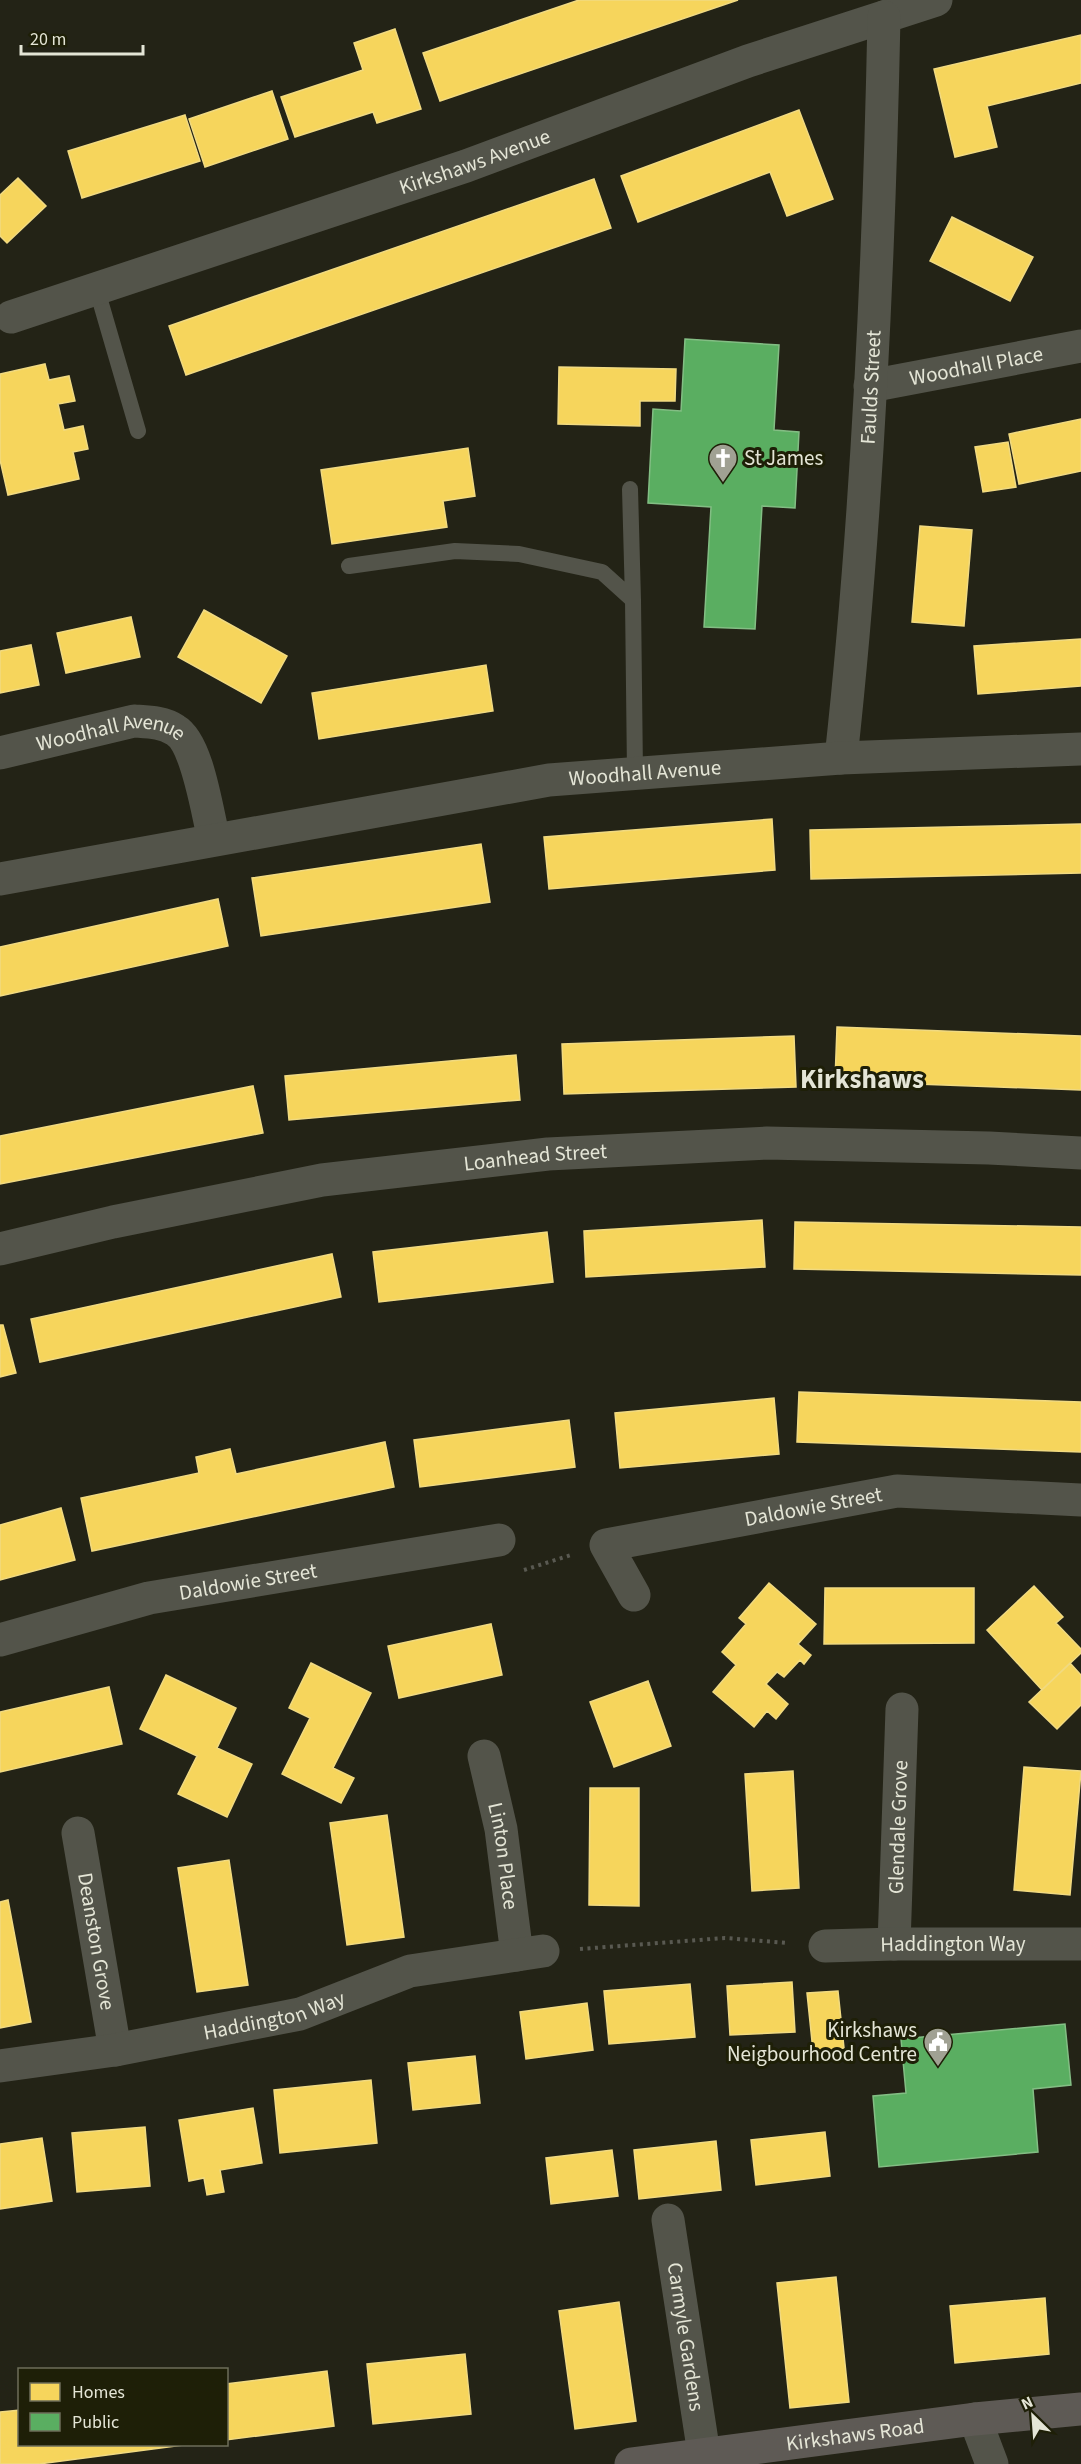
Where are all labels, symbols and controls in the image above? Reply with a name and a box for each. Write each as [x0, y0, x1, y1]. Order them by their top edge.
scale bar [21, 18, 142, 56]
text: 20 m [30, 27, 66, 52]
street label: Kirkshaws Avenue [395, 121, 555, 202]
street label: Faulds Street [853, 329, 889, 445]
street label: Woodhall Place [907, 339, 1045, 393]
church icon: St James [707, 442, 739, 484]
place label: St James [744, 443, 823, 473]
street label: Woodhall Avenue [33, 706, 193, 759]
street label: Woodhall Avenue [568, 752, 722, 793]
district label: Kirkshaws [800, 1060, 924, 1099]
street label: Loanhead Street [462, 1136, 608, 1179]
street label: Daldowie Street [742, 1479, 884, 1534]
street label: Daldowie Street [177, 1555, 319, 1608]
street label: Glendale Grove [881, 1760, 915, 1895]
street label: Linton Place [480, 1799, 526, 1911]
street label: Deanston Grove [70, 1870, 123, 2012]
street label: Haddington Way [880, 1929, 1026, 1959]
street label: Haddington Way [201, 1983, 350, 2047]
place label: Kirkshaws Neigbourhood Centre [727, 2015, 917, 2069]
public building icon: Kirkshaws Neigbourhood Centre [922, 2026, 954, 2068]
street label: Carmyle Gardens [660, 2260, 712, 2413]
legend [18, 2368, 228, 2446]
text: Homes [72, 2380, 125, 2405]
north arrow [1003, 2386, 1063, 2446]
text: N [1018, 2391, 1037, 2416]
text: Public [72, 2410, 119, 2435]
street label: Kirkshaws Road [784, 2411, 926, 2459]

